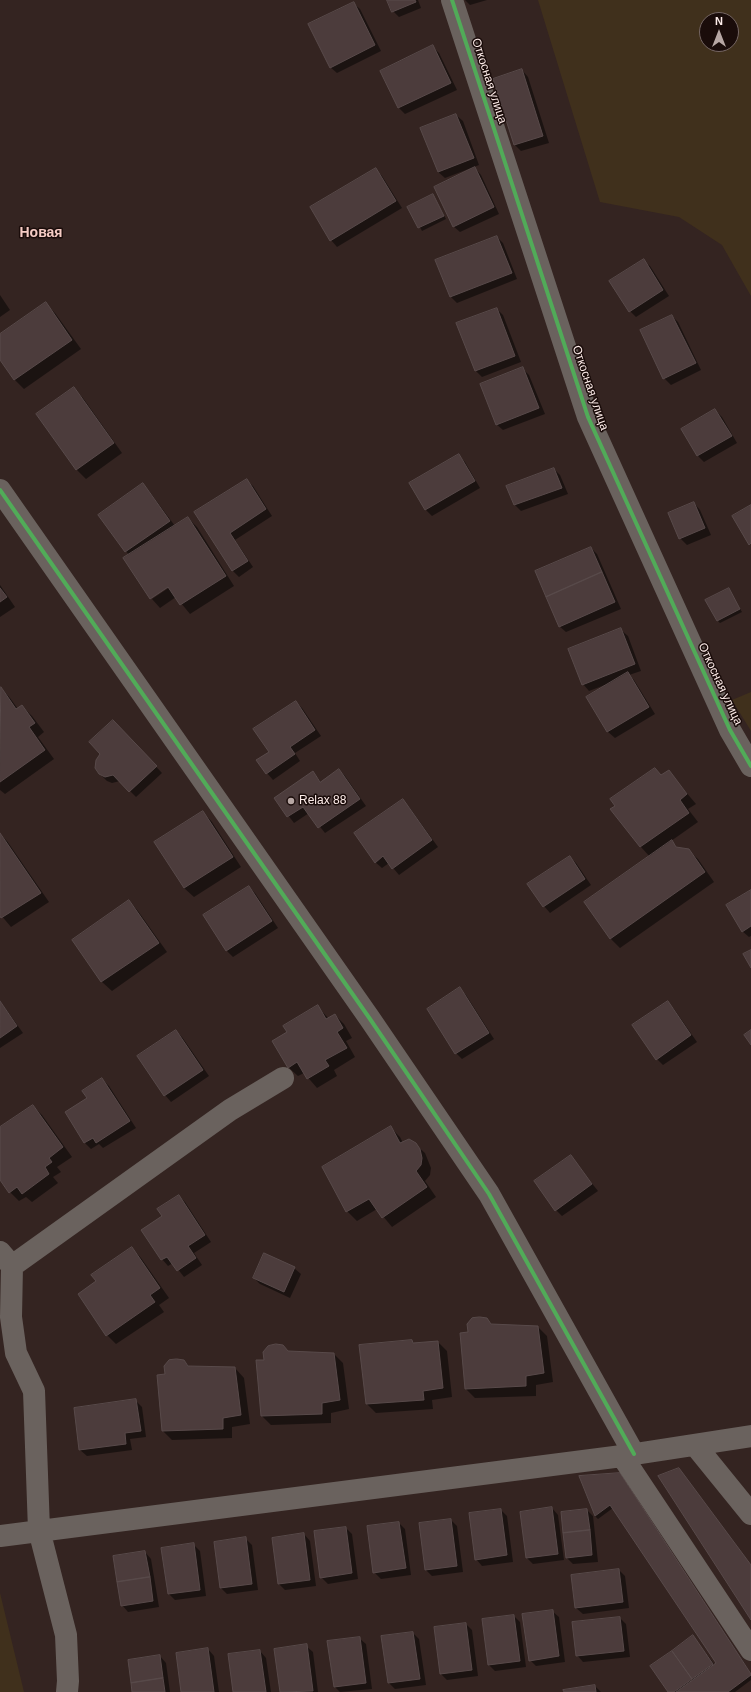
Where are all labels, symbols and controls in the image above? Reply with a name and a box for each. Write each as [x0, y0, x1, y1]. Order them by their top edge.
north arrow [699, 12, 739, 52]
text: N [715, 15, 723, 27]
street label: Откосная улица [468, 36, 510, 126]
district label: Новая [19, 225, 63, 241]
street label: Откосная улица [569, 344, 611, 432]
street label: Откосная улица [695, 641, 745, 727]
place label: Relax 88 [299, 794, 346, 808]
marker: Relax 88 [286, 796, 296, 806]

